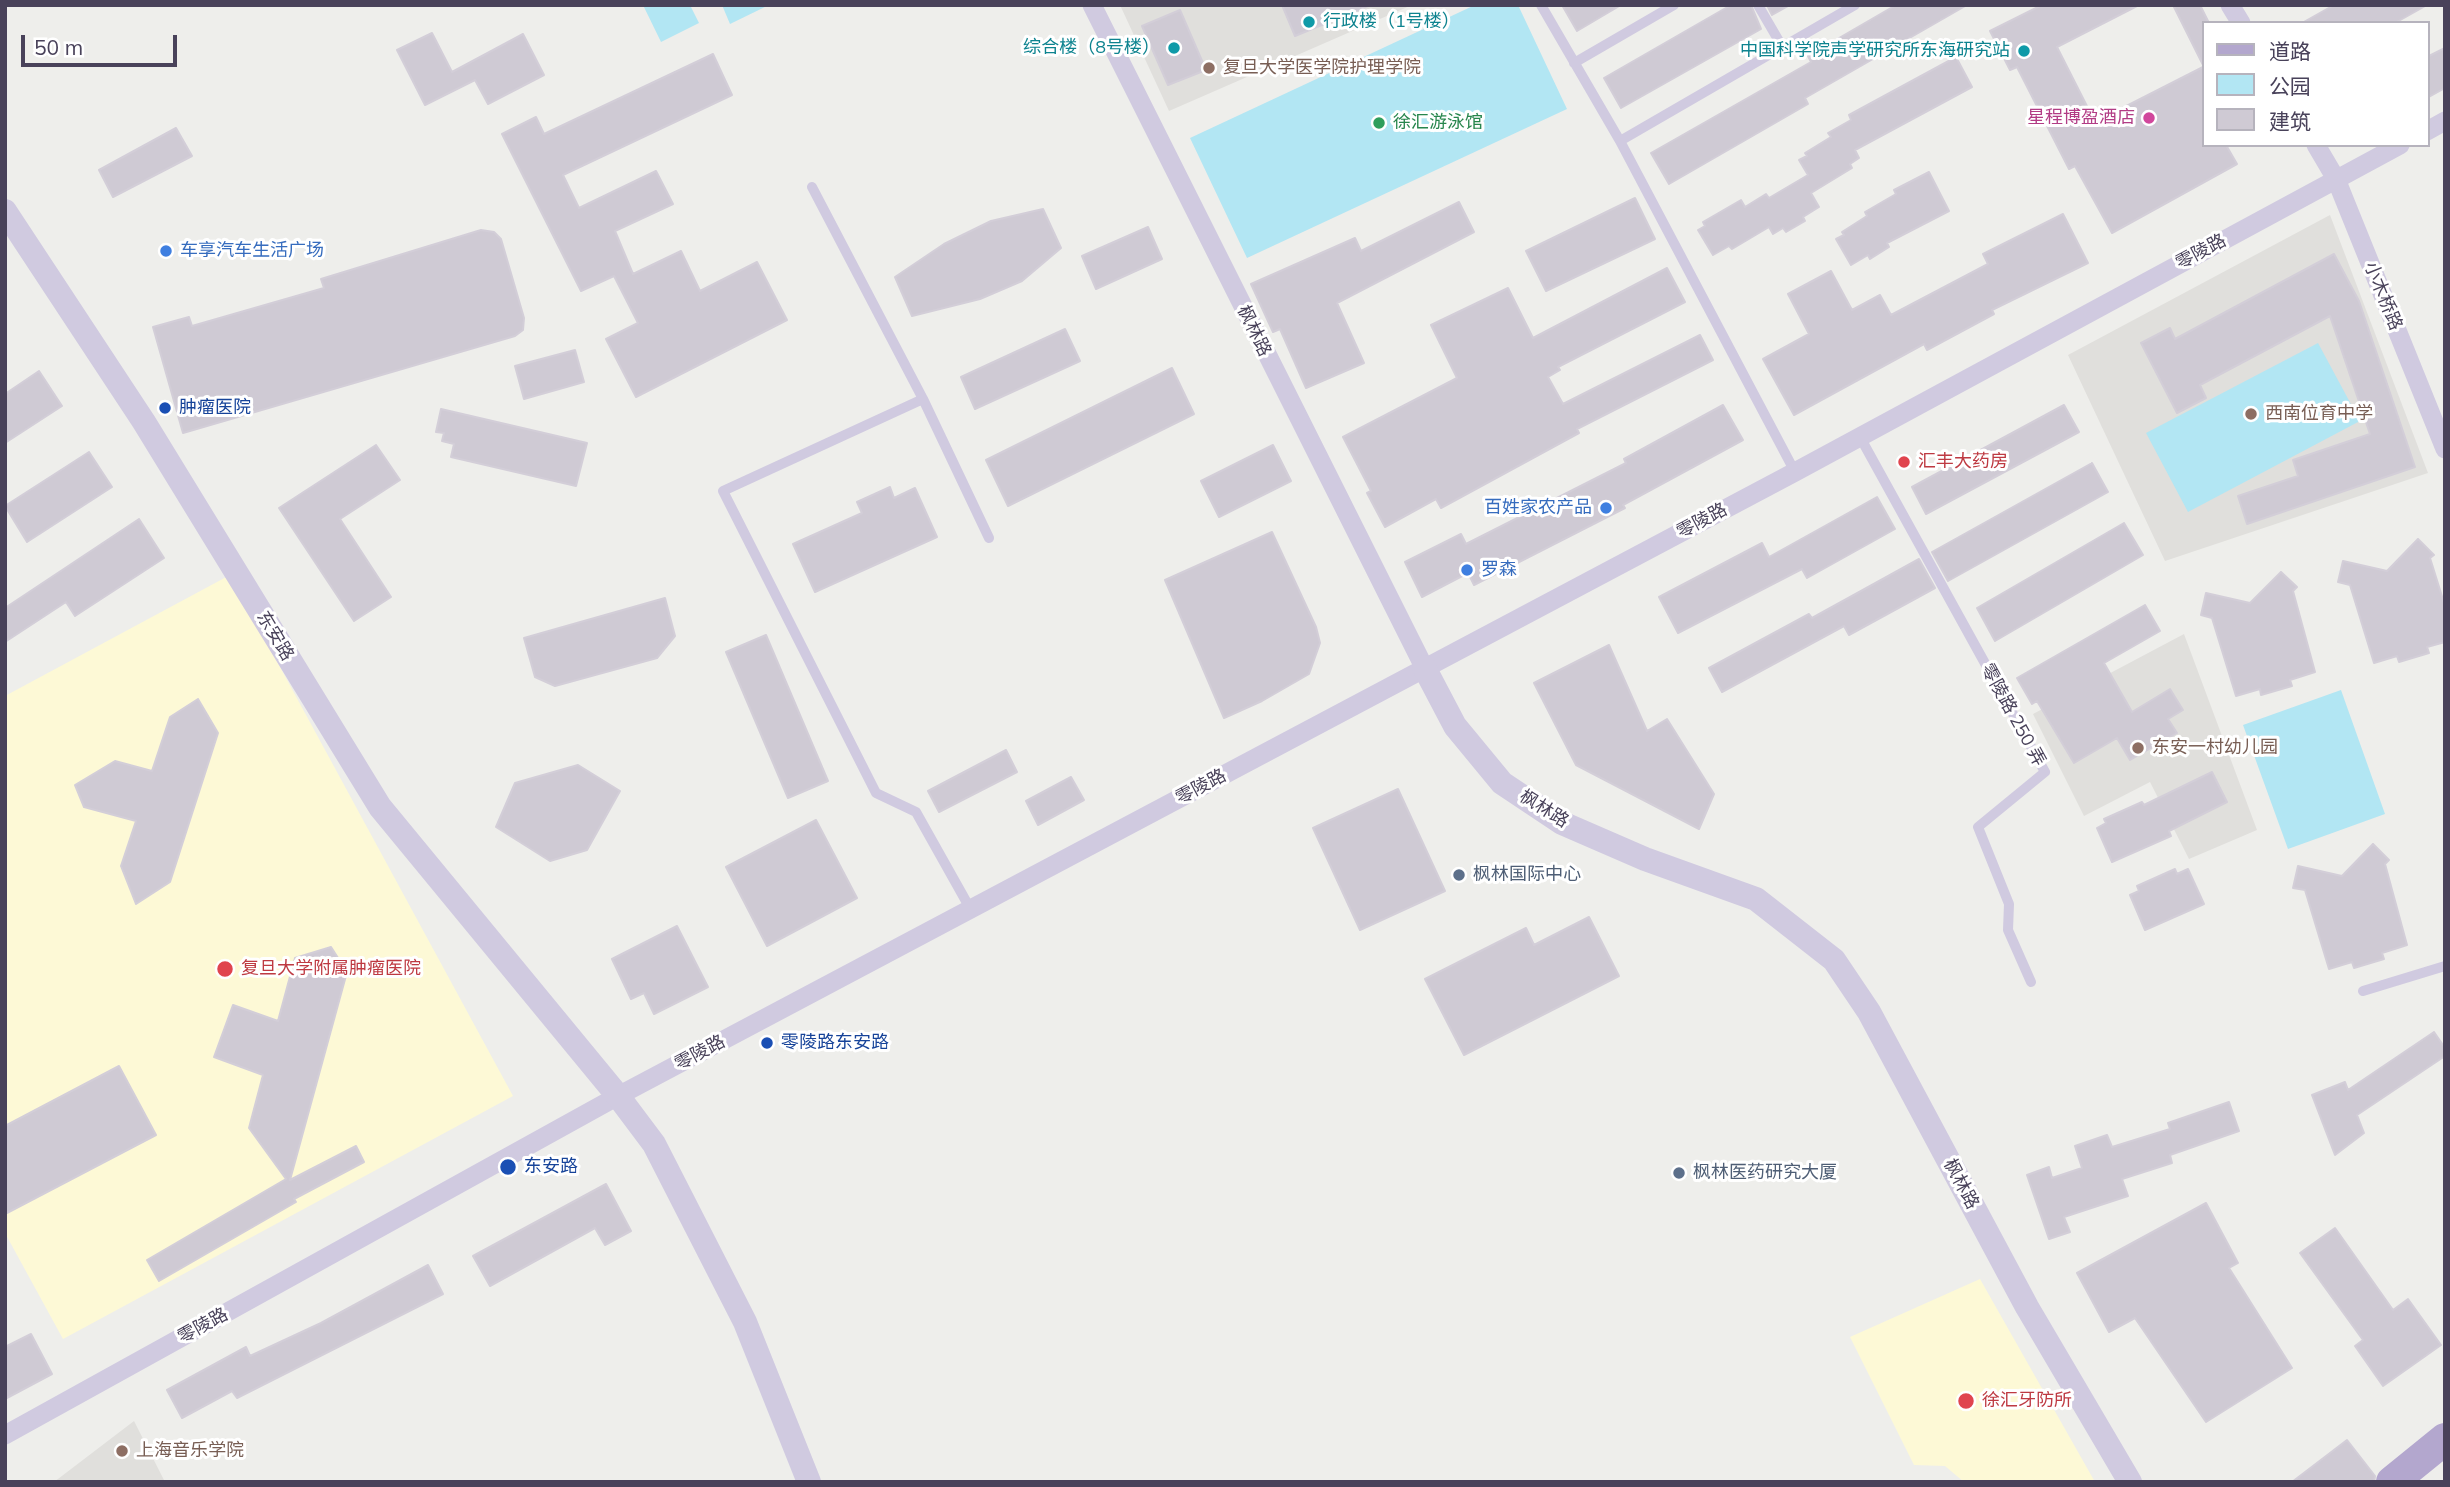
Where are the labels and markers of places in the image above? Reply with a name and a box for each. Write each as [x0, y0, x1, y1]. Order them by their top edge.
place label: 行政楼（1号楼） [1323, 11, 1460, 33]
marker: 行政楼（1号楼） [1301, 14, 1317, 30]
place label: 综合楼（8号楼） [1023, 37, 1160, 59]
marker: 综合楼（8号楼） [1166, 40, 1182, 56]
place label: 中国科学院声学研究所东海研究站 [1740, 40, 2010, 62]
marker: 中国科学院声学研究所东海研究站 [2016, 43, 2032, 59]
place label: 复旦大学医学院护理学院 [1223, 57, 1421, 79]
marker: 复旦大学医学院护理学院 [1201, 60, 1217, 76]
place label: 星程博盈酒店 [2027, 107, 2135, 129]
marker: 星程博盈酒店 [2141, 110, 2157, 126]
place label: 徐汇游泳馆 [1393, 112, 1483, 134]
marker: 徐汇游泳馆 [1371, 115, 1387, 131]
place label: 车享汽车生活广场 [180, 240, 324, 262]
marker: 车享汽车生活广场 [158, 243, 174, 259]
place label: 肿瘤医院 [179, 397, 251, 419]
marker: 肿瘤医院 [157, 400, 173, 416]
place label: 西南位育中学 [2265, 403, 2373, 425]
marker: 西南位育中学 [2243, 406, 2259, 422]
place label: 汇丰大药房 [1918, 451, 2008, 473]
marker: 汇丰大药房 [1896, 454, 1912, 470]
place label: 百姓家农产品 [1484, 497, 1592, 519]
marker: 百姓家农产品 [1598, 500, 1614, 516]
place label: 罗森 [1481, 559, 1517, 581]
marker: 罗森 [1459, 562, 1475, 578]
place label: 东安一村幼儿园 [2152, 737, 2278, 759]
marker: 东安一村幼儿园 [2130, 740, 2146, 756]
place label: 枫林国际中心 [1473, 864, 1581, 886]
marker: 枫林国际中心 [1451, 867, 1467, 883]
place label: 复旦大学附属肿瘤医院 [241, 958, 421, 980]
marker: 复旦大学附属肿瘤医院 [215, 959, 235, 979]
place label: 零陵路东安路 [781, 1032, 889, 1054]
marker: 零陵路东安路 [759, 1035, 775, 1051]
place label: 东安路 [524, 1156, 578, 1178]
marker: 东安路 [498, 1157, 518, 1177]
place label: 枫林医药研究大厦 [1693, 1162, 1837, 1184]
marker: 枫林医药研究大厦 [1671, 1165, 1687, 1181]
place label: 徐汇牙防所 [1982, 1390, 2072, 1412]
marker: 徐汇牙防所 [1956, 1391, 1976, 1411]
place label: 上海音乐学院 [136, 1440, 244, 1462]
marker: 上海音乐学院 [114, 1443, 130, 1459]

